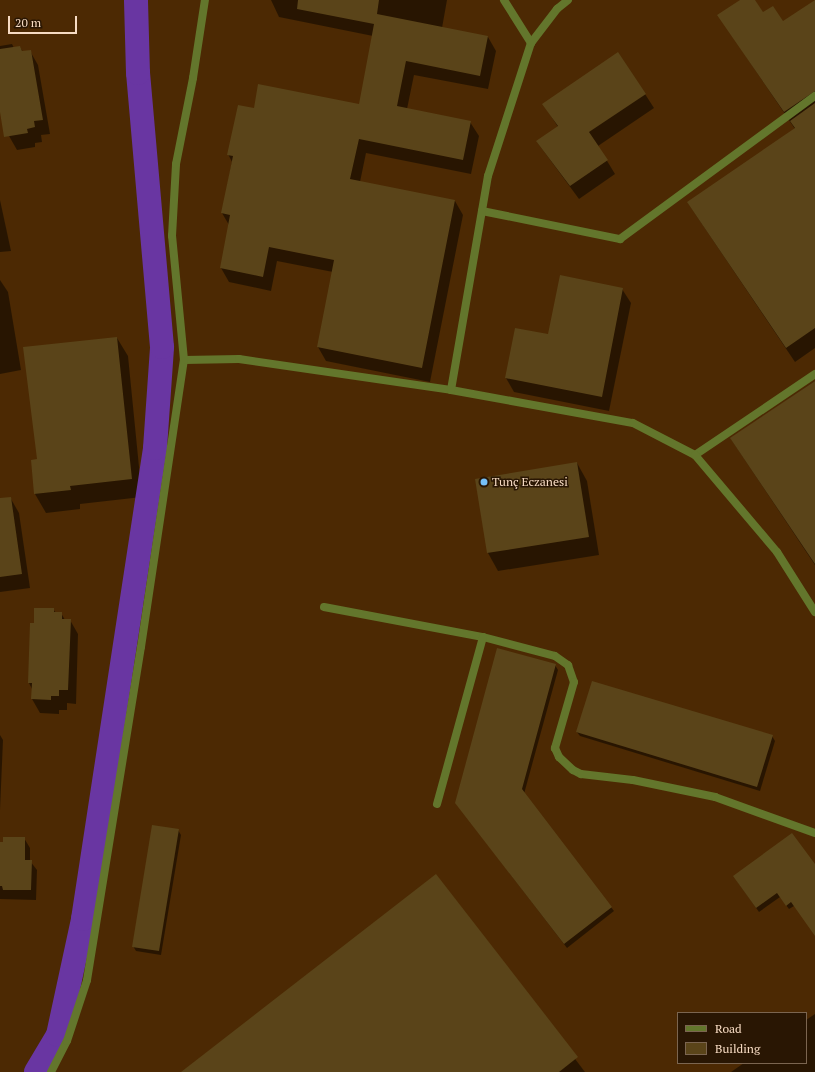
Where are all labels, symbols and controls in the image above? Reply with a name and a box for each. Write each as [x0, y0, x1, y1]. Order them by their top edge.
scale bar [10, 8, 79, 34]
text: 20 m [15, 15, 41, 30]
place label: Tunç Eczanesi [492, 475, 568, 489]
marker: Tunç Eczanesi [479, 477, 489, 487]
legend [677, 1012, 807, 1064]
text: Road [715, 1021, 742, 1036]
text: Building [715, 1041, 760, 1056]

